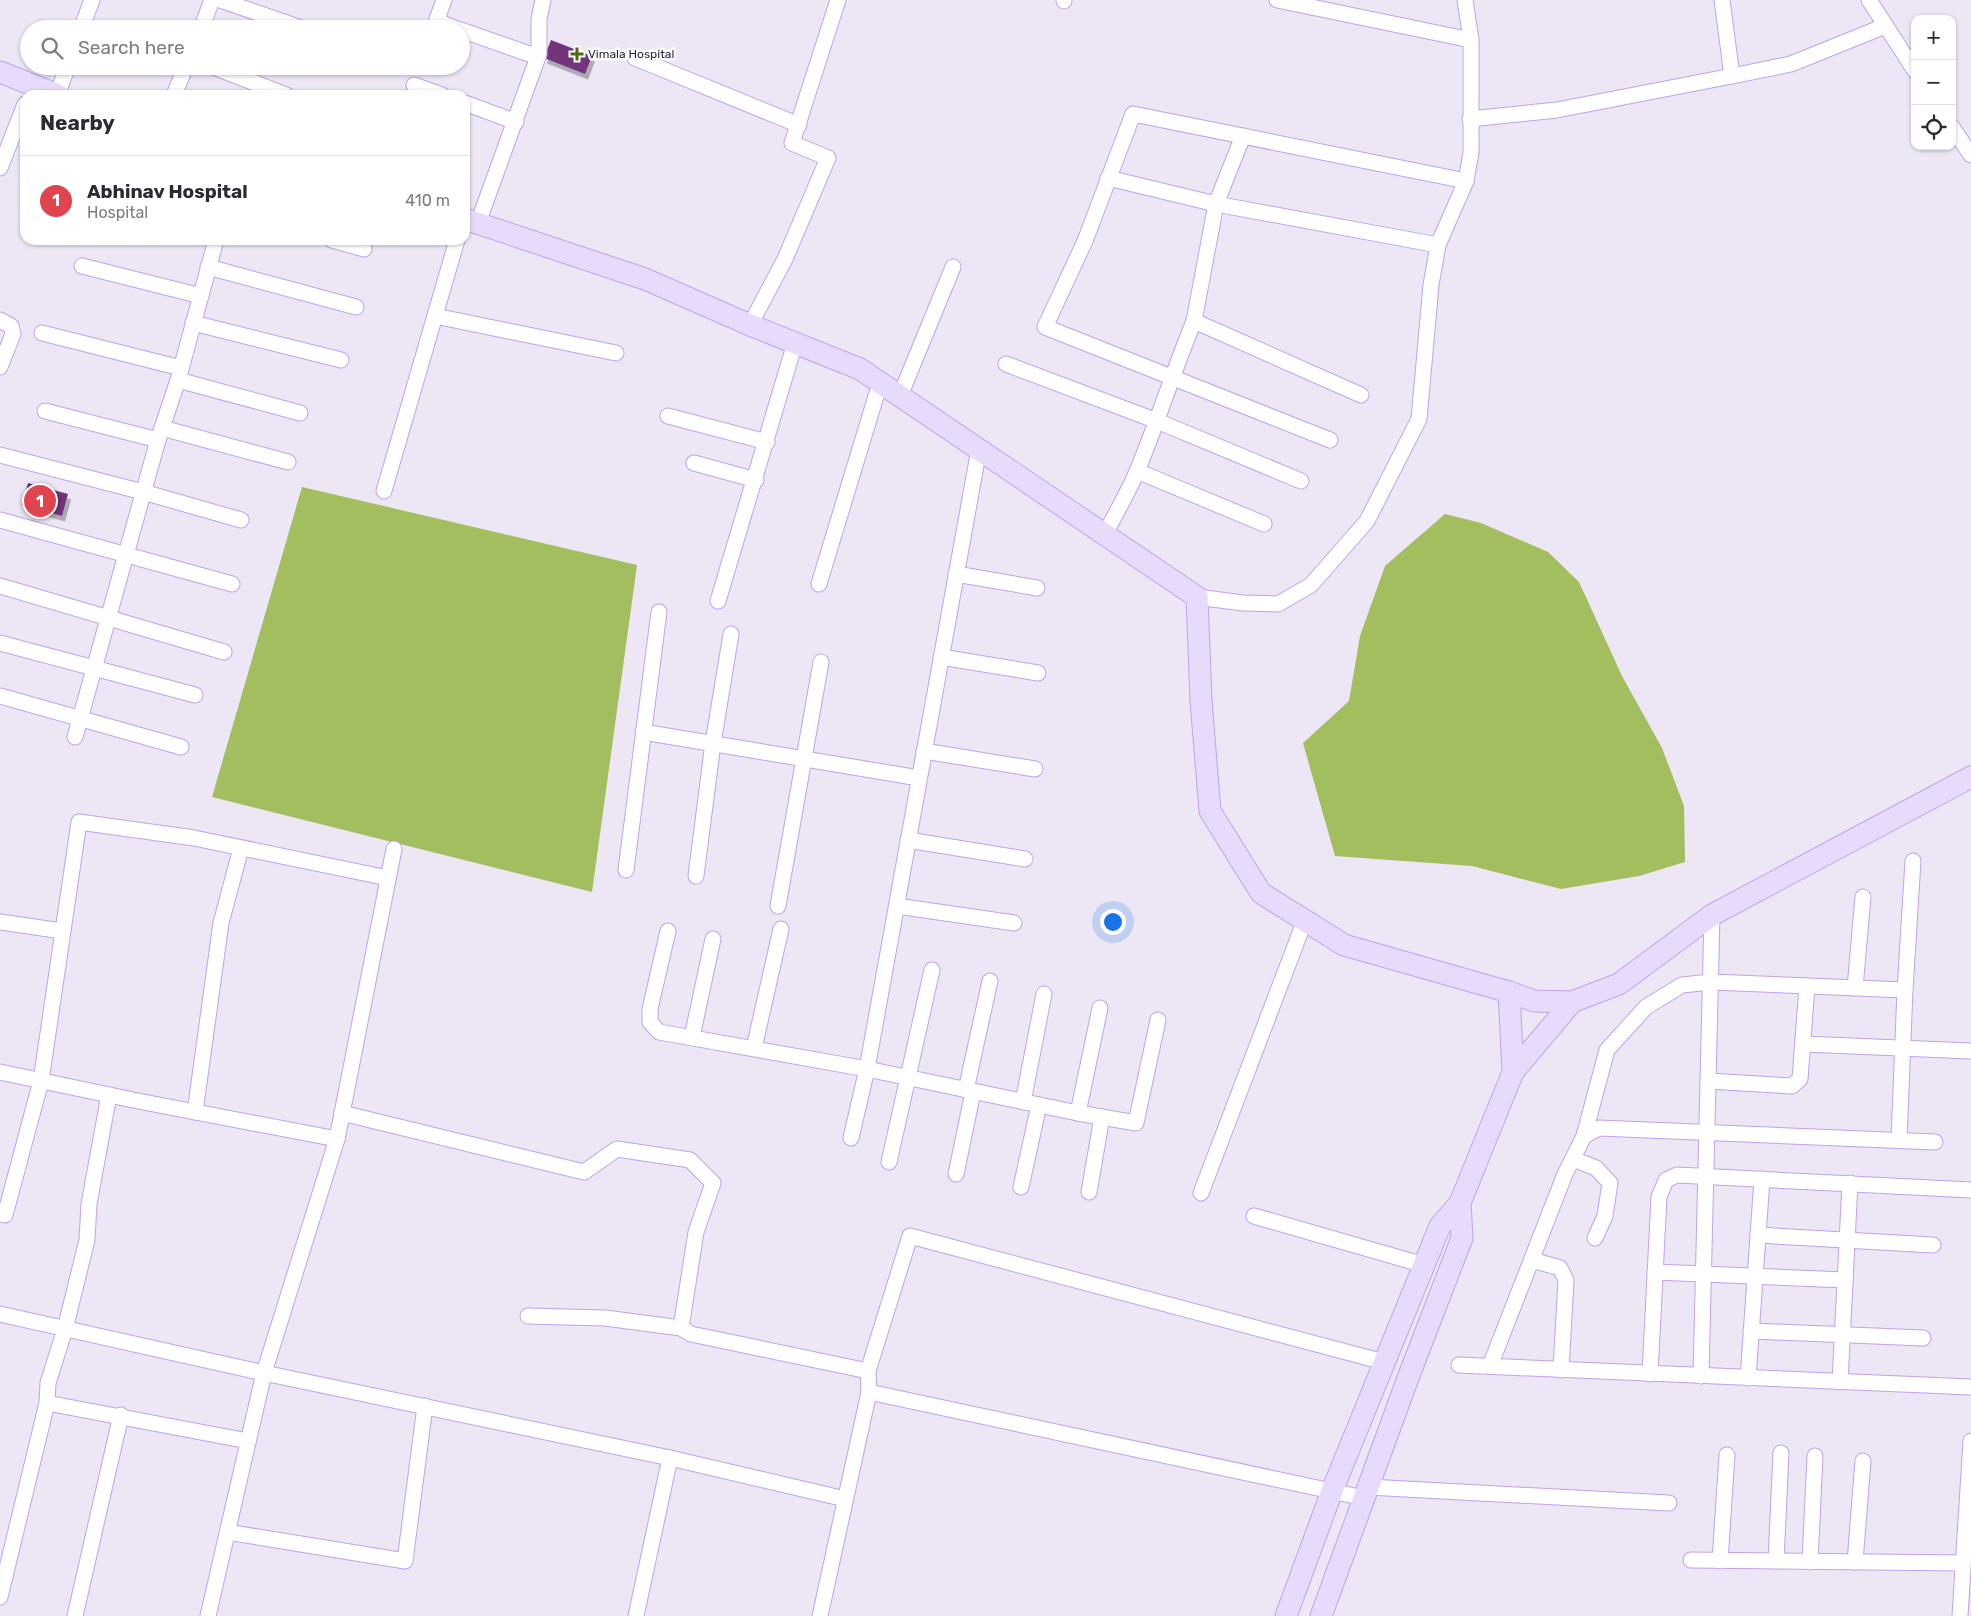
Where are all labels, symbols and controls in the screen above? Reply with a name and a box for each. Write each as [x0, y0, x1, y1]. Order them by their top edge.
map controls [1911, 15, 1956, 150]
button: + [1911, 15, 1956, 60]
search box [20, 20, 470, 75]
icon: search [38, 34, 66, 62]
text: Search here [78, 36, 185, 59]
marker: Vimala Hospital [570, 47, 584, 61]
place label: Vimala Hospital [588, 47, 674, 61]
button: − [1911, 60, 1956, 105]
button: locate [1911, 105, 1956, 150]
text: Nearby [40, 110, 115, 135]
text: Abhinav Hospital [87, 180, 248, 203]
text: 1 [52, 191, 60, 210]
text: 410 m [405, 191, 450, 210]
text: Hospital [87, 203, 148, 222]
pin: 1 [24, 482, 56, 520]
your location [1100, 909, 1126, 935]

